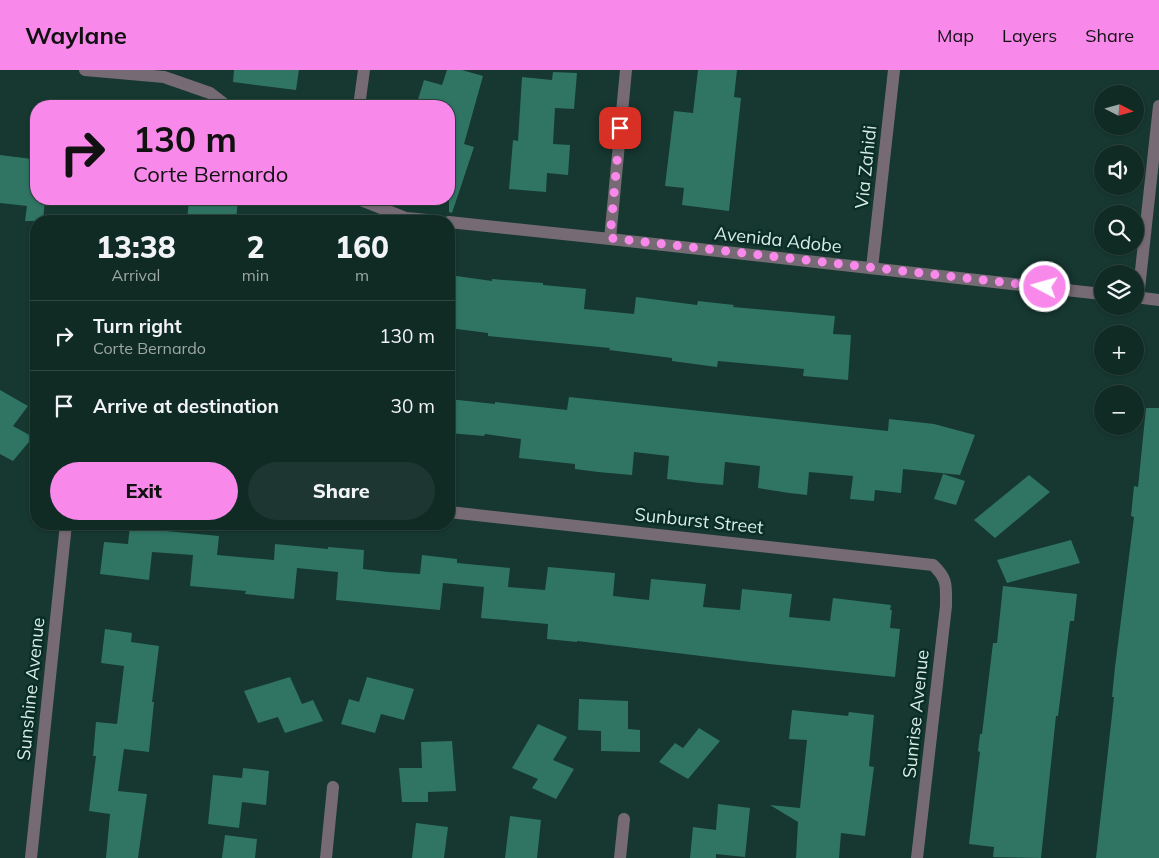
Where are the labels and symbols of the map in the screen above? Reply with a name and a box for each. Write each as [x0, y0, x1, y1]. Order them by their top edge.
north arrow [1094, 85, 1144, 135]
pin [599, 107, 641, 149]
street label: Via Zahidi [850, 124, 881, 210]
street label: Avenida Adobe [713, 221, 843, 258]
position arrow [1018, 260, 1070, 312]
street label: Sunburst Street [634, 502, 765, 539]
street label: Sunshine Avenue [12, 616, 49, 762]
street label: Sunrise Avenue [897, 649, 934, 779]

